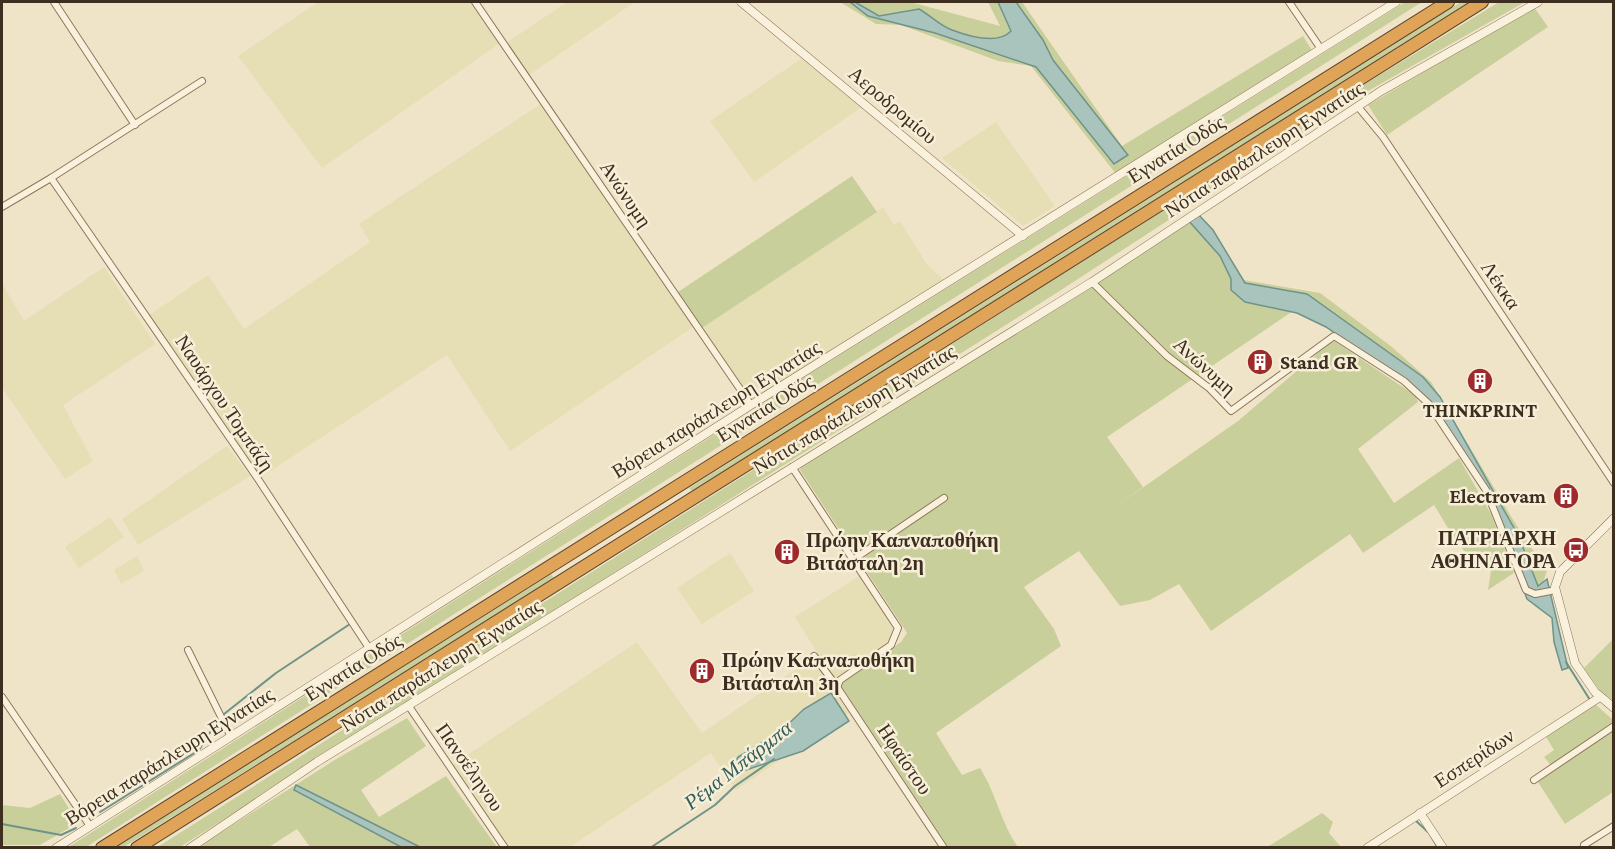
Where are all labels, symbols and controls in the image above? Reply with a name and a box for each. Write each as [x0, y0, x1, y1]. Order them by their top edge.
street label: Αεροδρομίου [844, 62, 942, 149]
street label: Νότια παράπλευρη Εγνατίας [1161, 76, 1368, 222]
street label: Εγνατία Οδός [1124, 110, 1229, 188]
street label: Ανώνυμη [595, 157, 656, 232]
street label: Λέκκα [1477, 257, 1525, 314]
street label: Ναυάρχου Τομπάζη [170, 331, 279, 476]
street label: Ανώνυμη [1169, 333, 1240, 400]
street label: Βόρεια παράπλευρη Εγνατίας [608, 336, 825, 483]
street label: Νότια παράπλευρη Εγνατίας [749, 340, 960, 479]
building icon: Stand GR [1245, 347, 1275, 377]
place label: Stand GR [1280, 351, 1359, 373]
building icon: THINKPRINT [1465, 366, 1495, 396]
street label: Εγνατία Οδός [713, 369, 818, 447]
place label: THINKPRINT [1423, 399, 1537, 421]
building icon: Electrovam [1551, 481, 1581, 511]
place label: Electrovam [1449, 485, 1546, 507]
place label: ΠΑΤΡΙΑΡΧΗ ΑΘΗΝΑΓΟΡΑ [1431, 527, 1557, 572]
place label: Πρώην Καπναποθήκη Βιτάσταλη 2η [806, 529, 999, 575]
bus stop icon: ΠΑΤΡΙΑΡΧΗ ΑΘΗΝΑΓΟΡΑ [1561, 535, 1591, 565]
building icon: Πρώην Καπναποθήκη Βιτάσταλη 2η [772, 537, 802, 567]
street label: Νότια παράπλευρη Εγνατίας [337, 594, 546, 737]
street label: Εγνατία Οδός [301, 628, 406, 706]
place label: Πρώην Καπναποθήκη Βιτάσταλη 3η [722, 649, 915, 695]
building icon: Πρώην Καπναποθήκη Βιτάσταλη 3η [687, 656, 717, 686]
street label: Βόρεια παράπλευρη Εγνατίας [61, 683, 278, 830]
water label: Ρέμα Μπάρμπα [678, 715, 797, 815]
street label: Πανσέληνου [431, 719, 508, 816]
street label: Ηφαίστου [873, 719, 937, 799]
street label: Εσπερίδων [1430, 724, 1519, 793]

